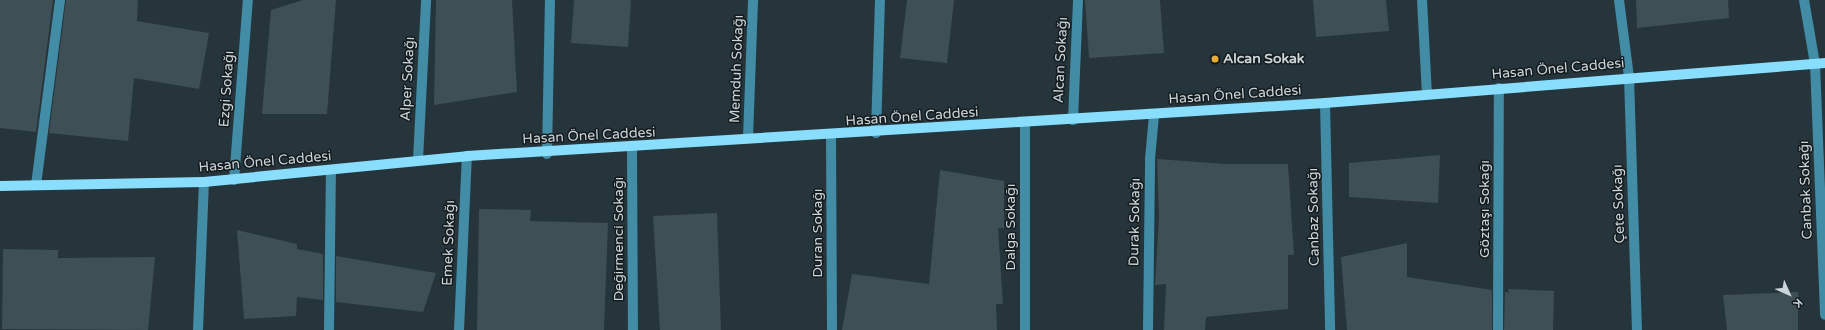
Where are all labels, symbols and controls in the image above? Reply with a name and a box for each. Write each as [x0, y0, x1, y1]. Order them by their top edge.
street label: Memduh Sokağı [727, 15, 747, 123]
street label: Alcan Sokağı [1050, 17, 1072, 103]
street label: Alper Sokağı [397, 36, 419, 122]
street label: Ezgi Sokağı [216, 50, 238, 128]
place label: Alcan Sokak [1223, 51, 1304, 67]
marker: Alcan Sokak [1210, 54, 1220, 64]
street label: Hasan Önel Caddesi [1491, 55, 1625, 83]
street label: Hasan Önel Caddesi [1168, 82, 1302, 108]
street label: Hasan Önel Caddesi [845, 104, 979, 130]
street label: Hasan Önel Caddesi [522, 124, 656, 148]
street label: Canbak Sokağı [1796, 140, 1816, 240]
street label: Hasan Önel Caddesi [198, 148, 332, 176]
street label: Göztaşı Sokağı [1477, 160, 1493, 258]
street label: Çete Sokağı [1609, 164, 1629, 244]
street label: Canbaz Sokağı [1305, 168, 1323, 266]
street label: Değirmenci Sokağı [611, 177, 627, 301]
street label: Durak Sokağı [1126, 178, 1144, 266]
street label: Dalga Sokağı [1003, 184, 1019, 270]
street label: Duran Sokağı [810, 188, 826, 278]
street label: Emek Sokağı [439, 200, 459, 286]
north arrow [1769, 274, 1809, 314]
text: K [1791, 296, 1805, 310]

